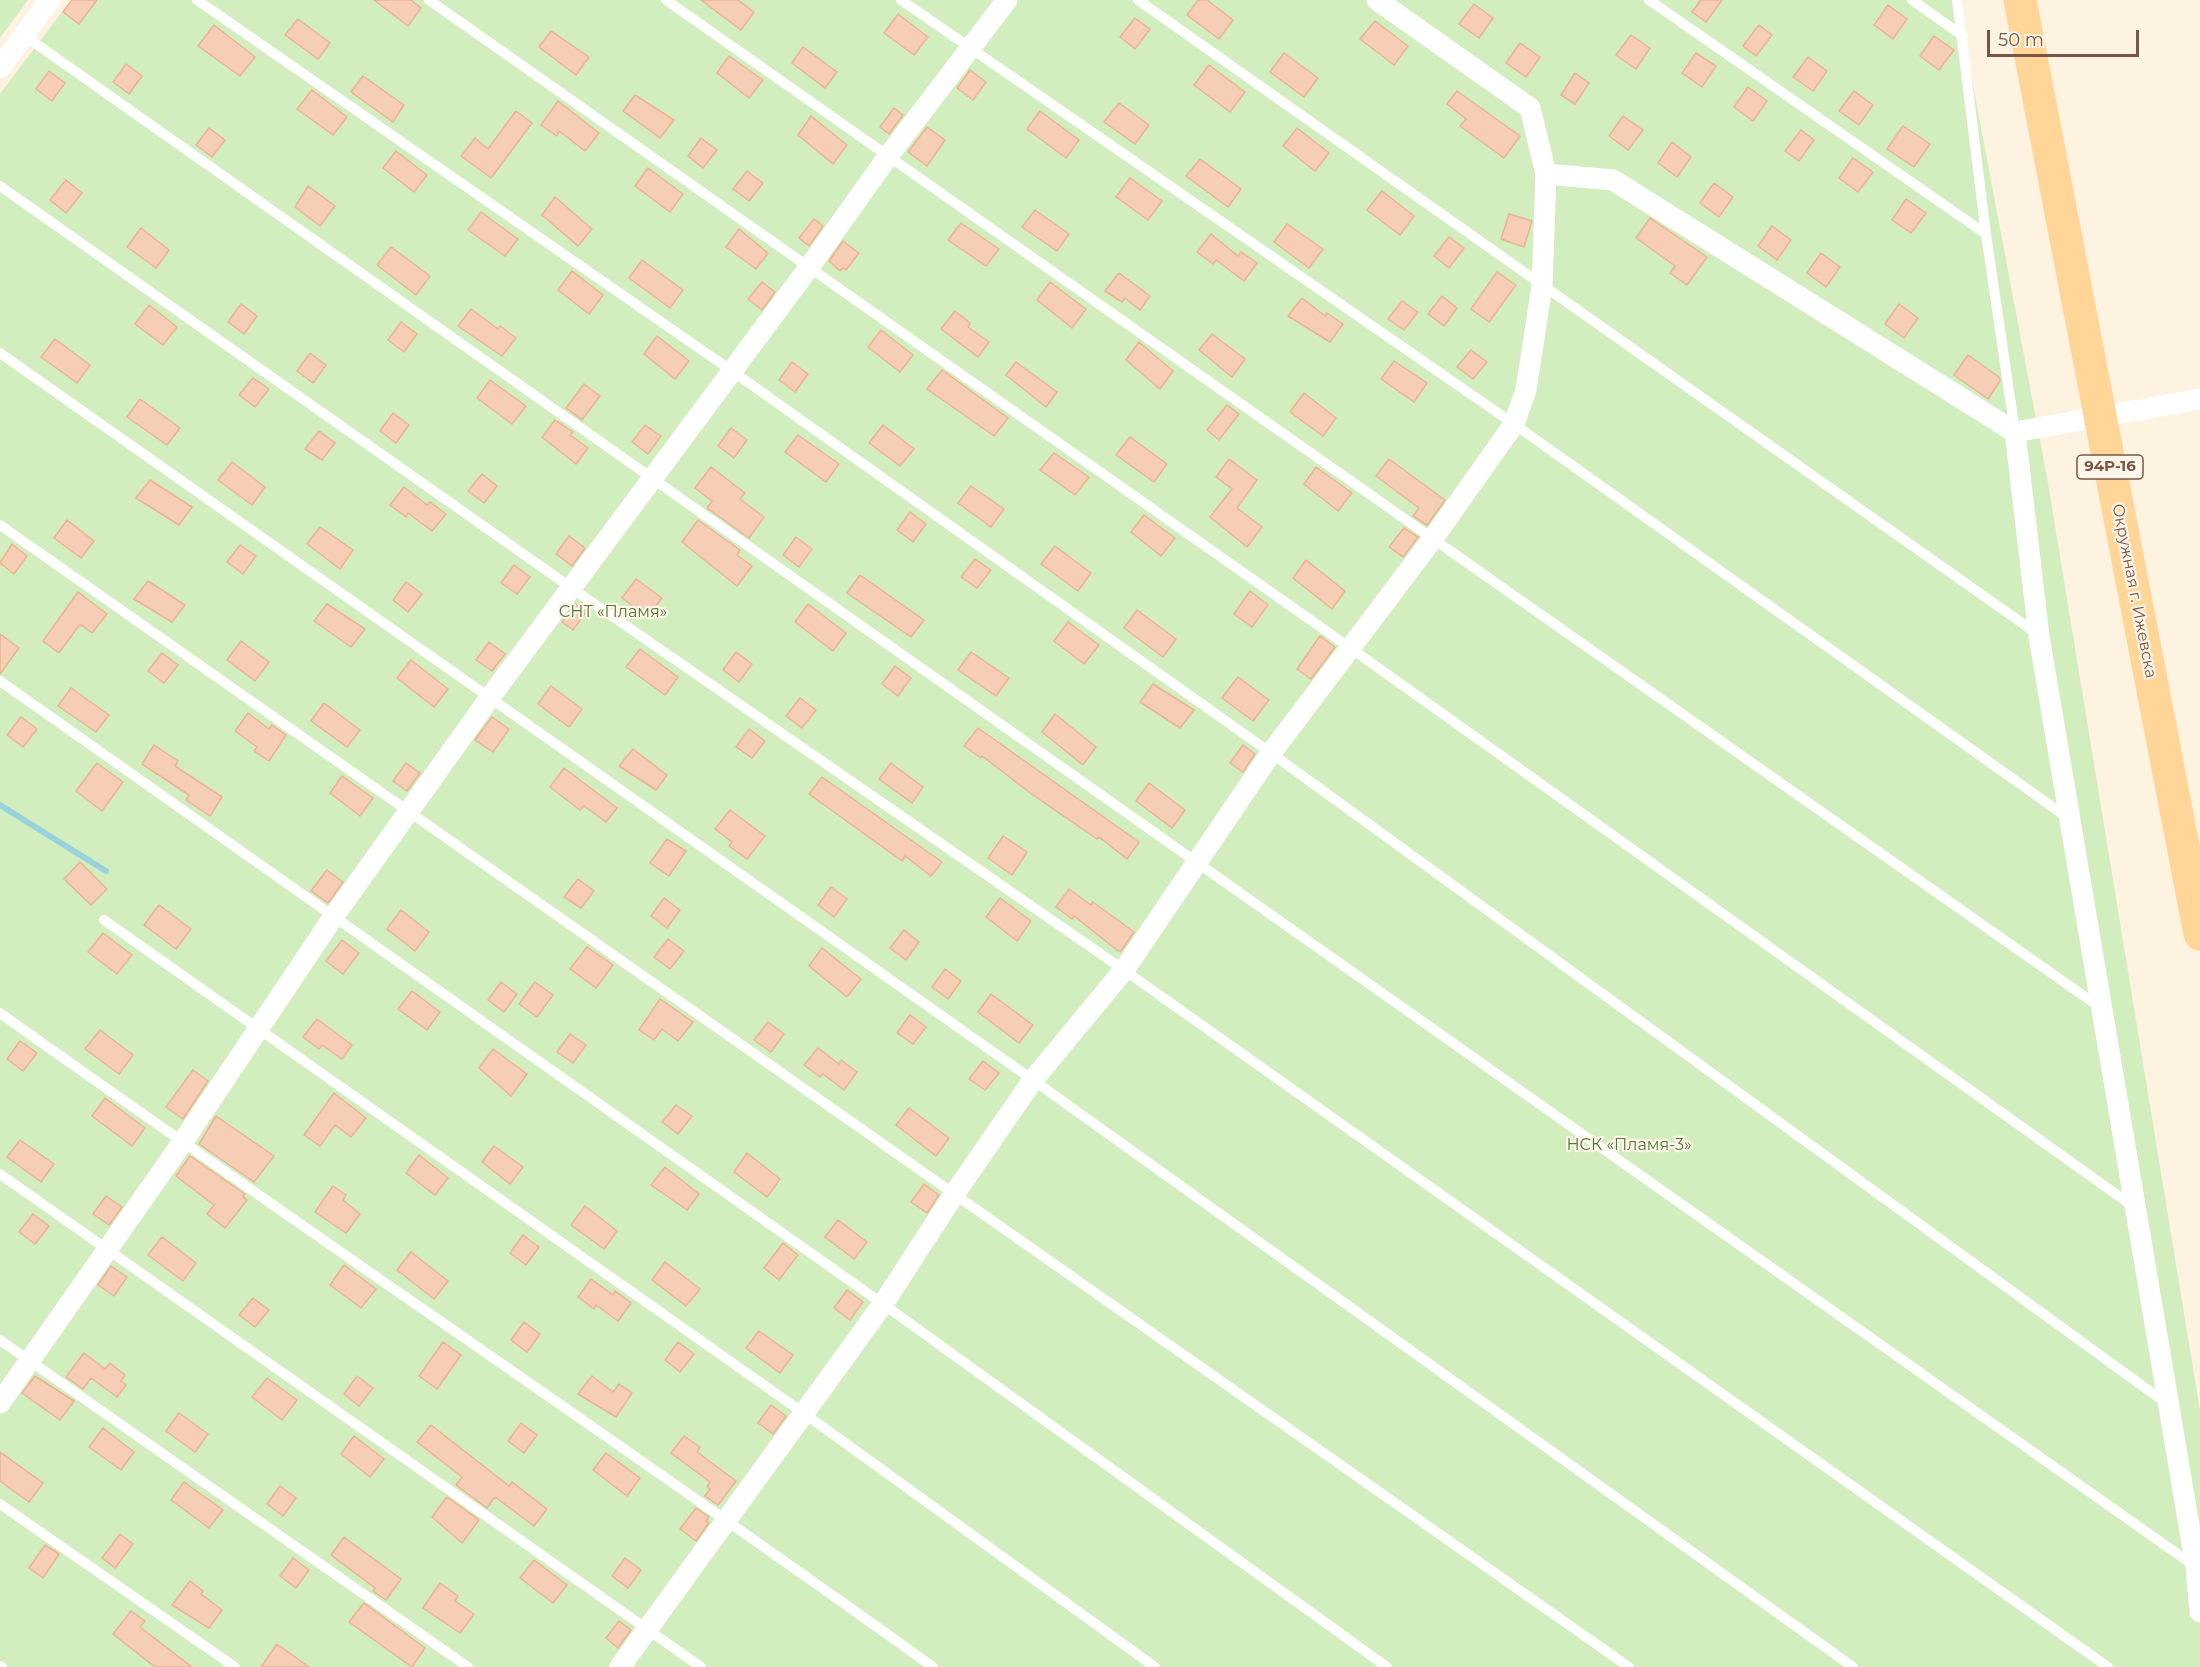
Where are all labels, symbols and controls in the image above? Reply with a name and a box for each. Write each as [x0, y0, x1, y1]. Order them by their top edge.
scale bar [1990, 18, 2142, 56]
text: 50 m [1998, 29, 2044, 51]
road number: 94Р-16 [2077, 455, 2143, 479]
street label: Окружная г. Ижевска [2108, 502, 2160, 680]
park label: СНТ «Пламя» [559, 602, 667, 622]
park label: НСК «Пламя-3» [1566, 1135, 1692, 1155]

